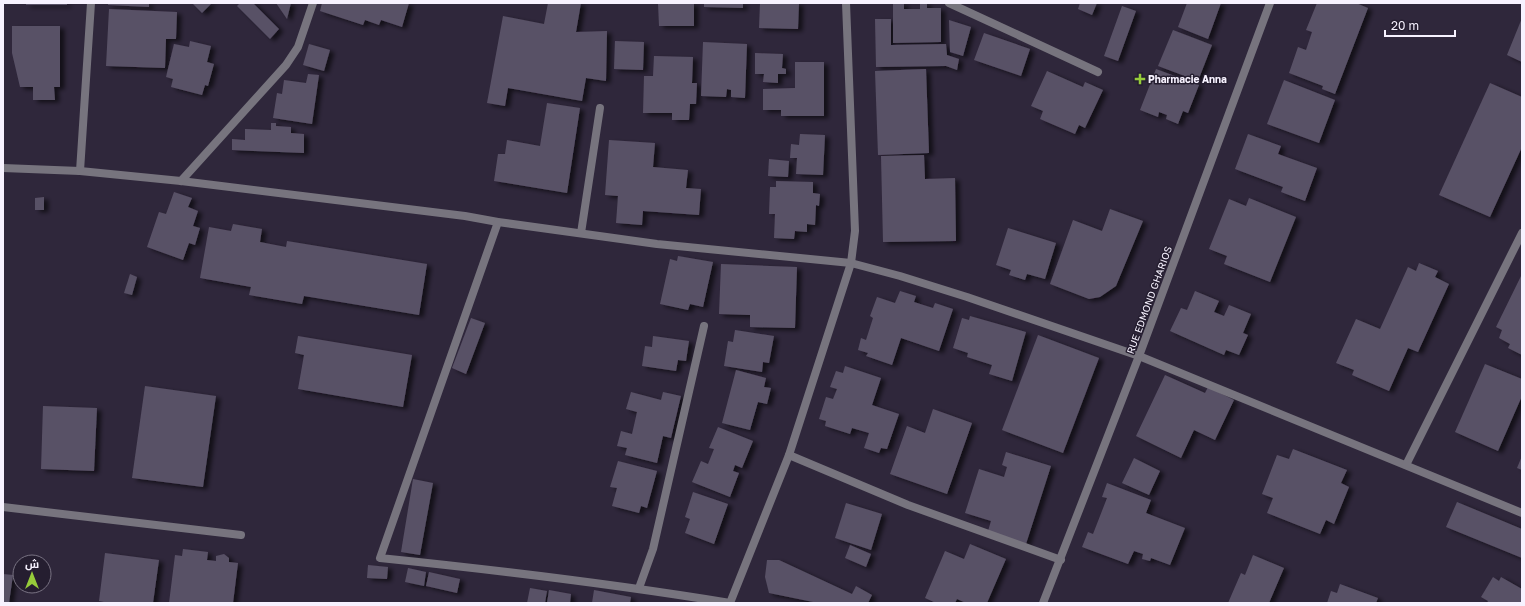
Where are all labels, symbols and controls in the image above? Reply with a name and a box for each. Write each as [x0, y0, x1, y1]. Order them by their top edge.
scale bar [1385, 12, 1455, 38]
text: 20 m [1391, 18, 1419, 33]
place label: Pharmacie Anna [1148, 73, 1227, 85]
marker: Pharmacie Anna [1135, 74, 1145, 84]
street label: RUE EDMOND GHARIOS [1124, 244, 1174, 356]
north arrow [12, 554, 52, 594]
text: ش [25, 557, 39, 571]

